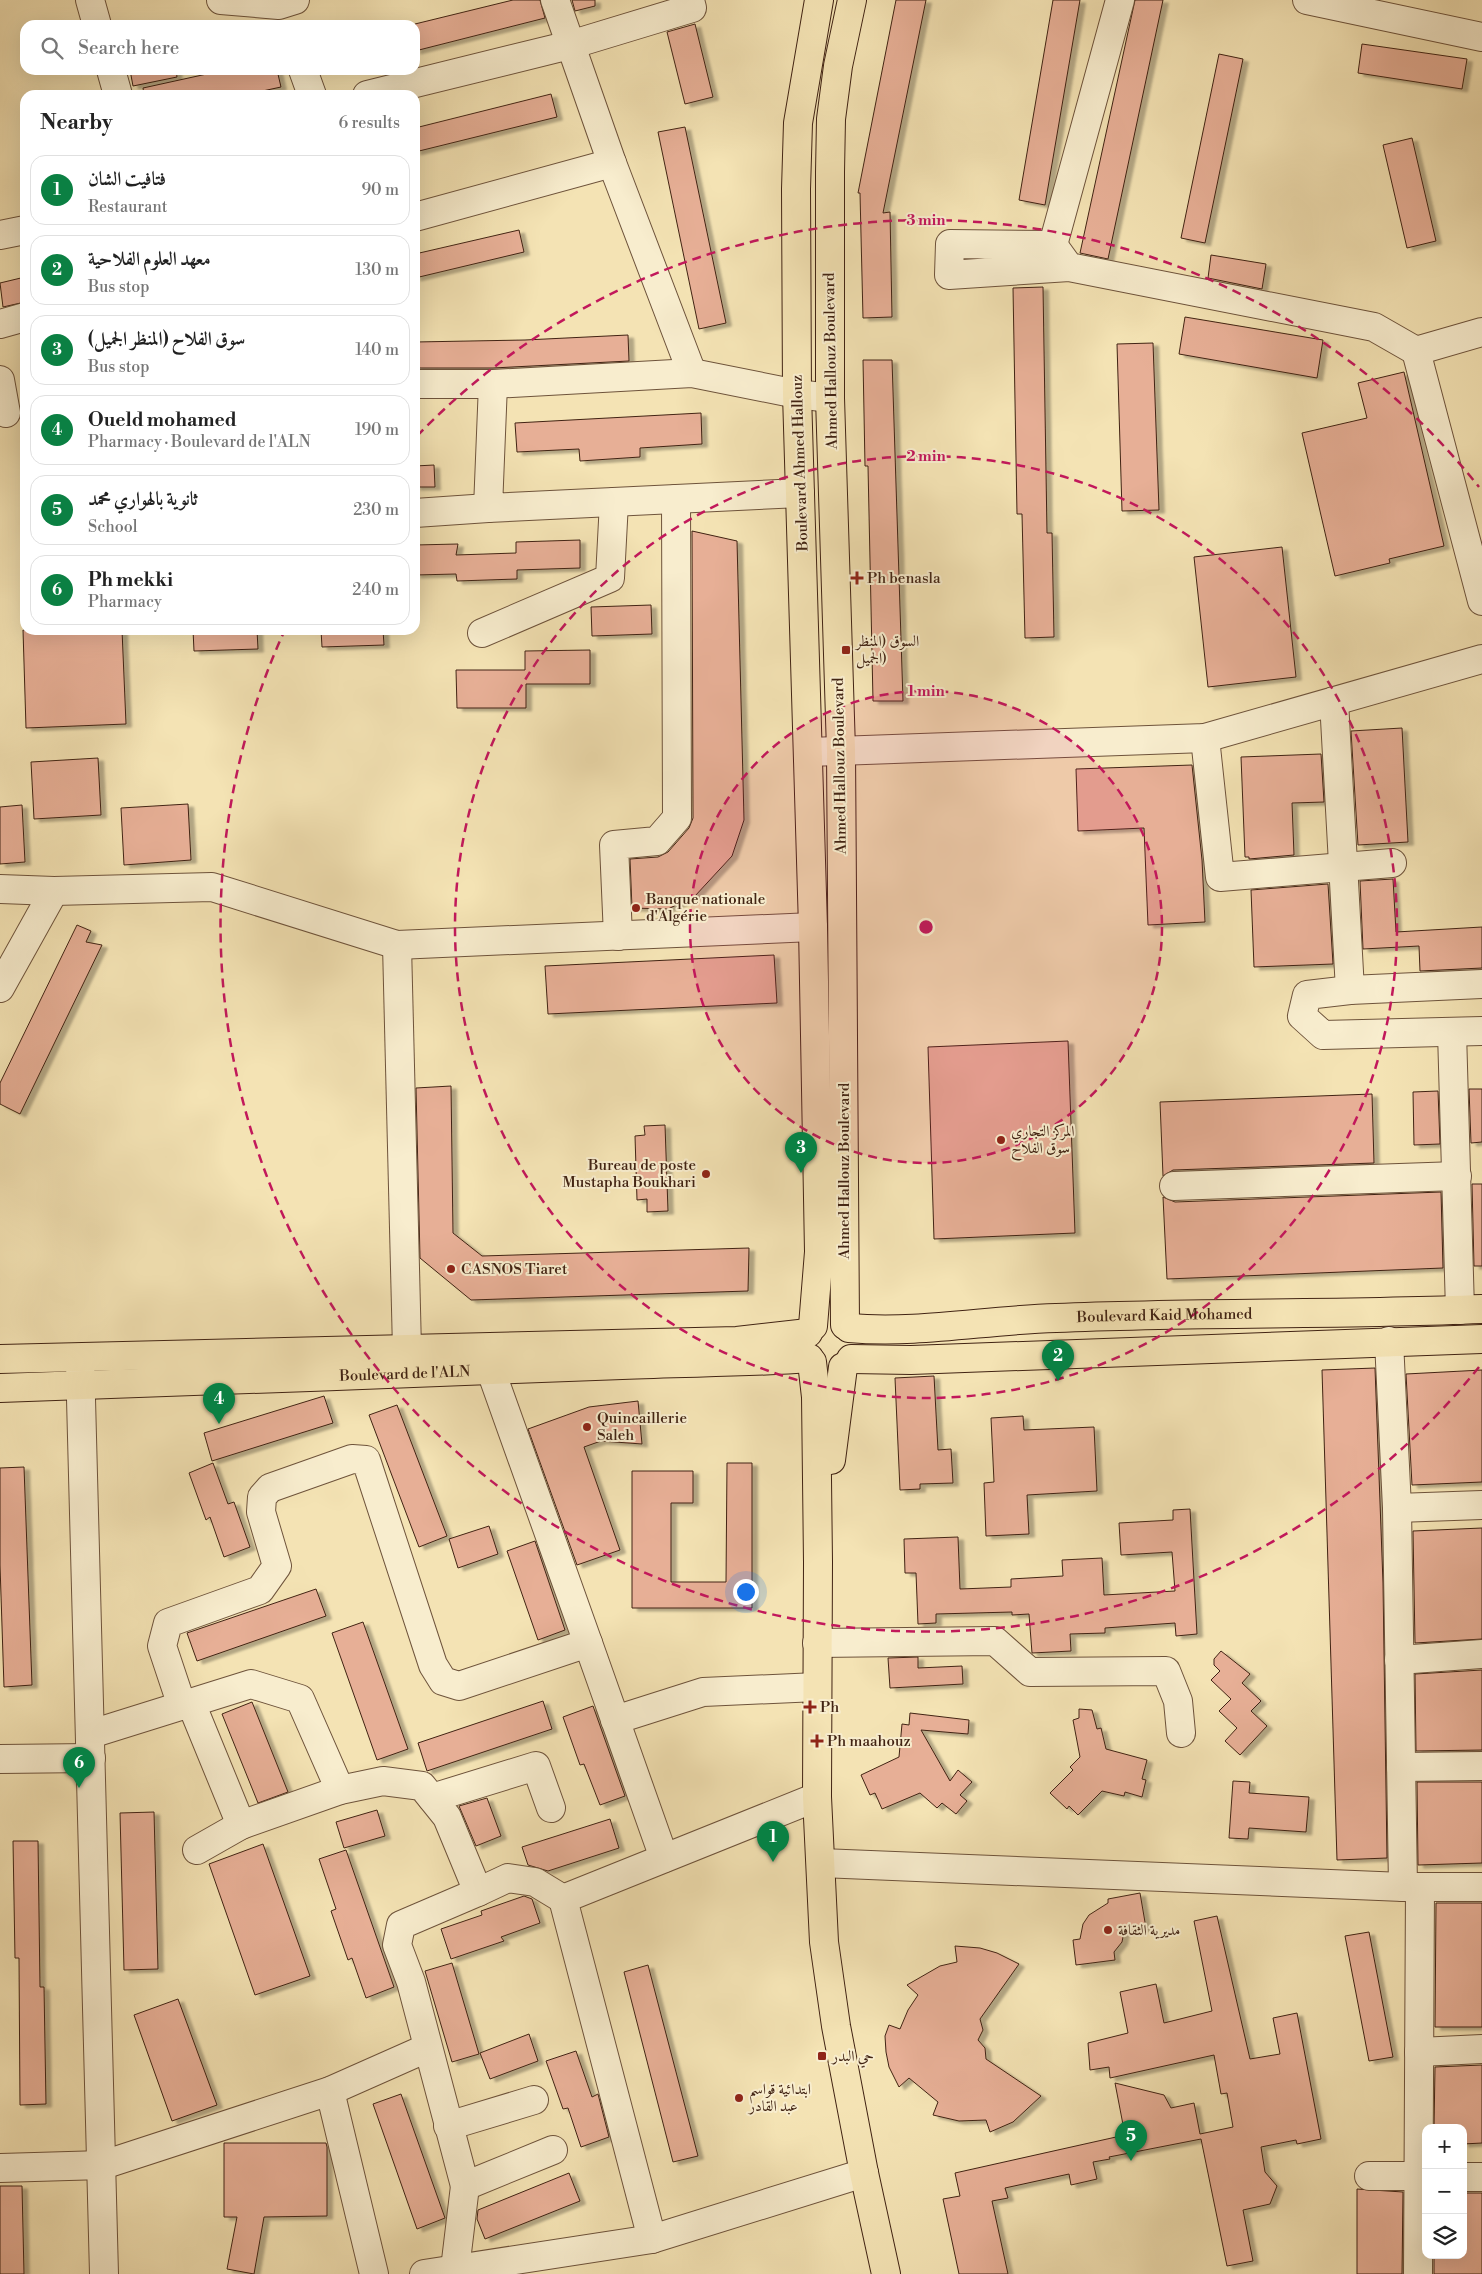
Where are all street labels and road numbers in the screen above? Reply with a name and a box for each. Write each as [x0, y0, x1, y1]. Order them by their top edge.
street label: Ahmed Hallouz Boulevard [820, 272, 842, 450]
street label: Boulevard Ahmed Hallouz [787, 374, 813, 553]
street label: Ahmed Hallouz Boulevard [829, 677, 851, 855]
street label: Ahmed Hallouz Boulevard [835, 1082, 854, 1260]
street label: Boulevard Kaid Mohamed [1075, 1304, 1253, 1327]
street label: Boulevard de l'ALN [338, 1362, 471, 1385]

